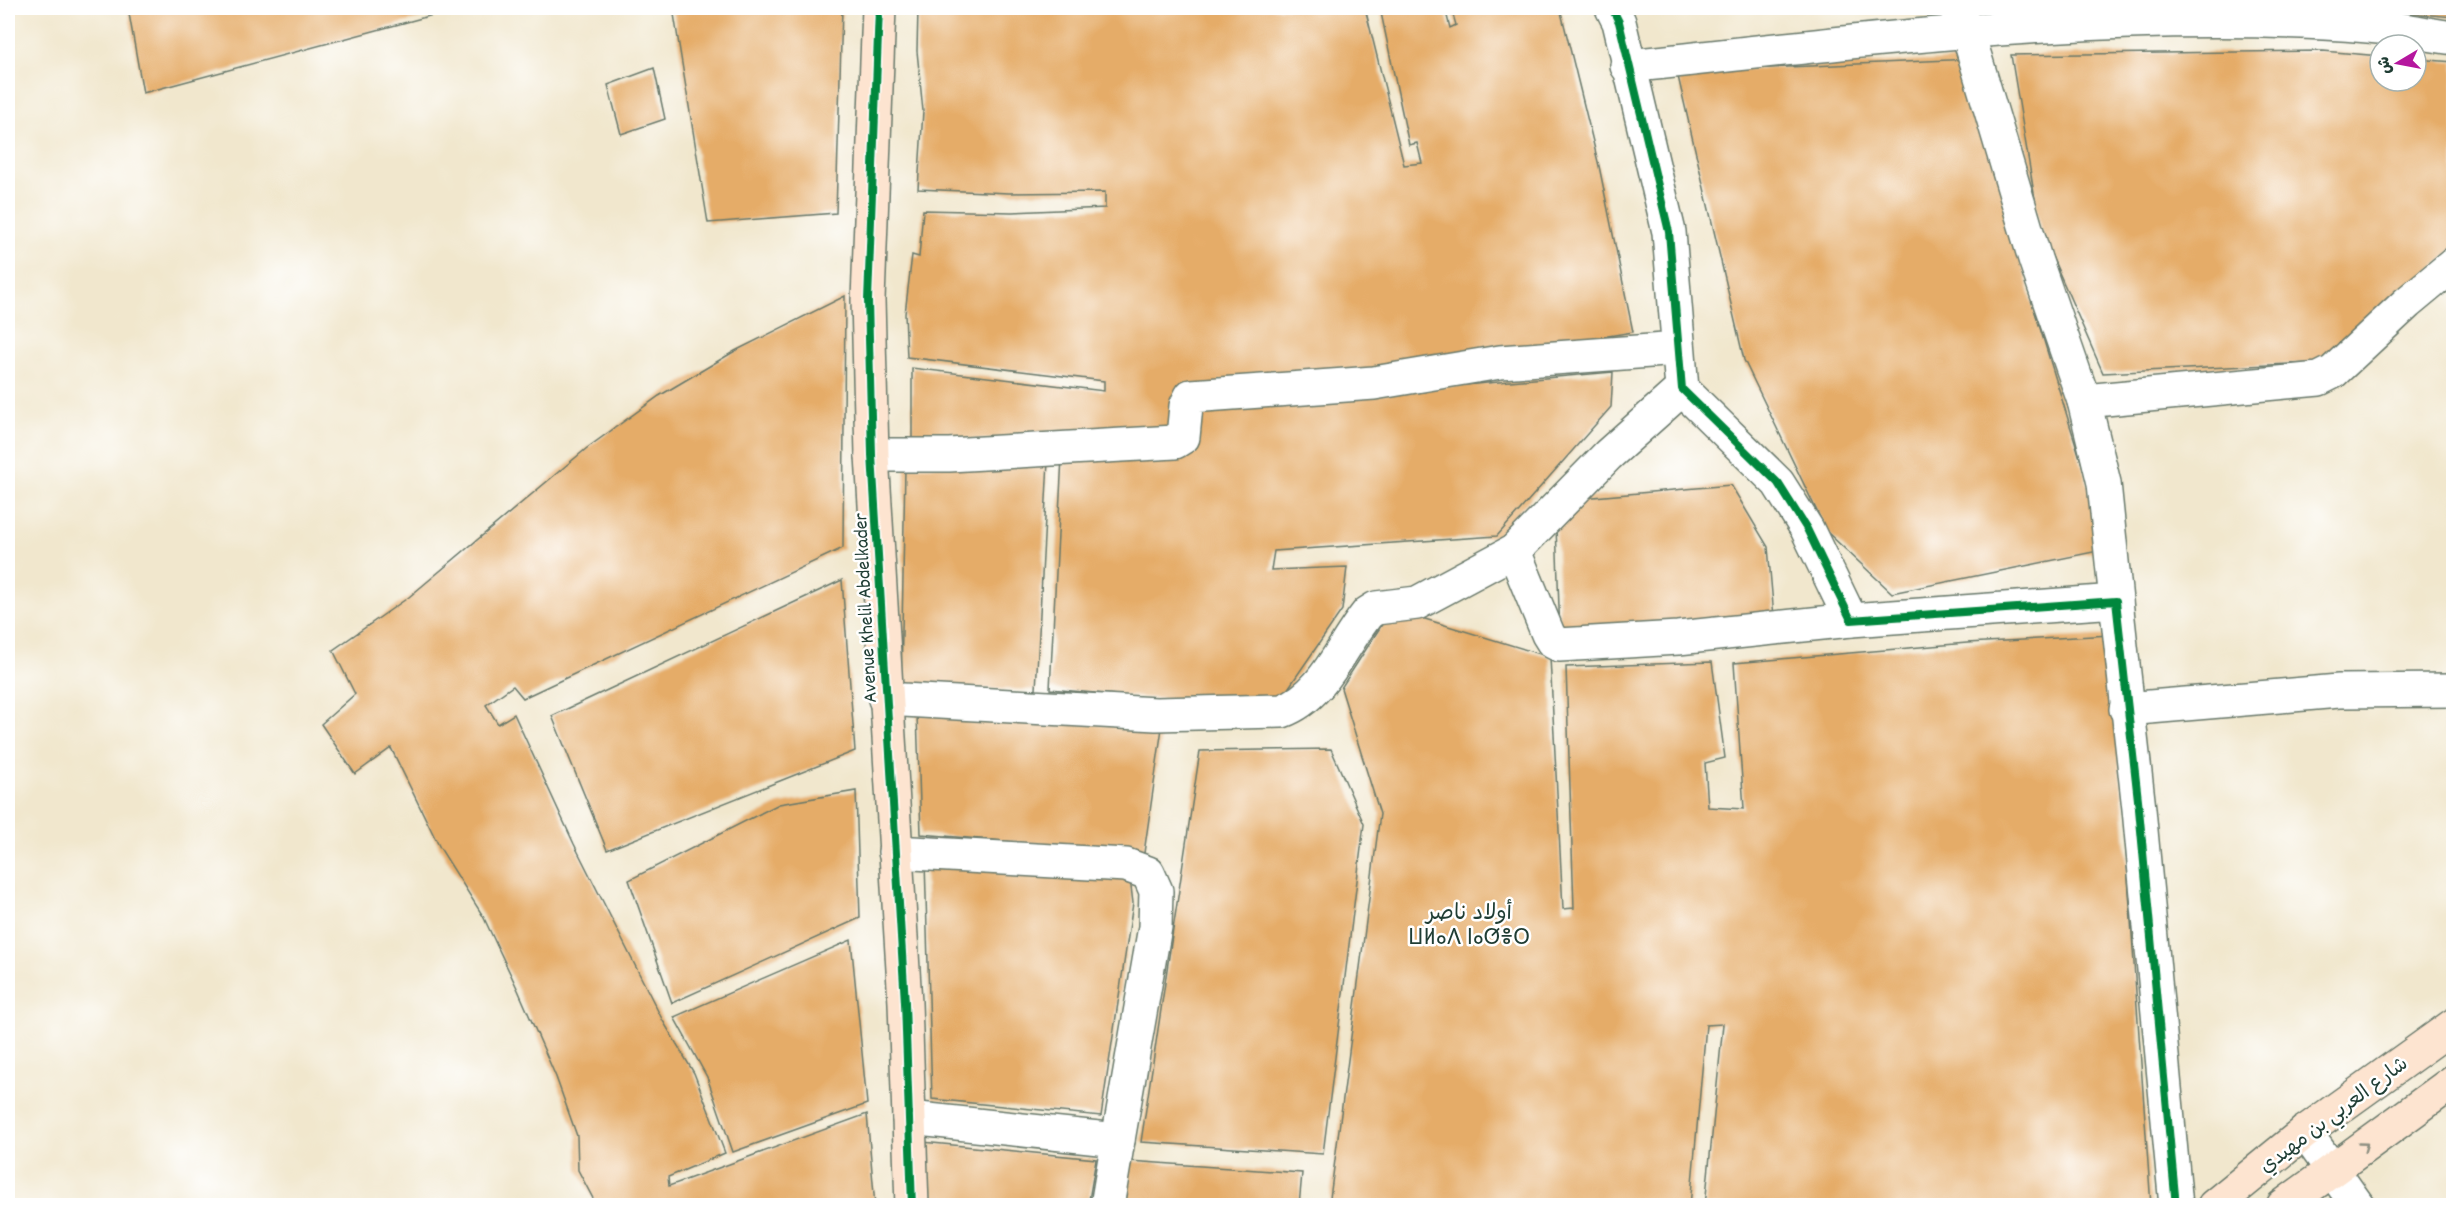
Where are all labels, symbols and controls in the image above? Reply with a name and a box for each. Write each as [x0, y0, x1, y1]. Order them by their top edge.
north arrow [2368, 33, 2428, 93]
text: ش [2373, 55, 2399, 76]
street label: Avenue Khelil Abdelkader [848, 512, 886, 703]
district label: أولاد ناصر ⵡⵍⴰⴷ ⵏⴰⵚⴻⵔ [1408, 898, 1530, 955]
street label: شارع العربي بن مهيدي [2255, 1051, 2415, 1182]
one-way arrow [2358, 1142, 2369, 1153]

